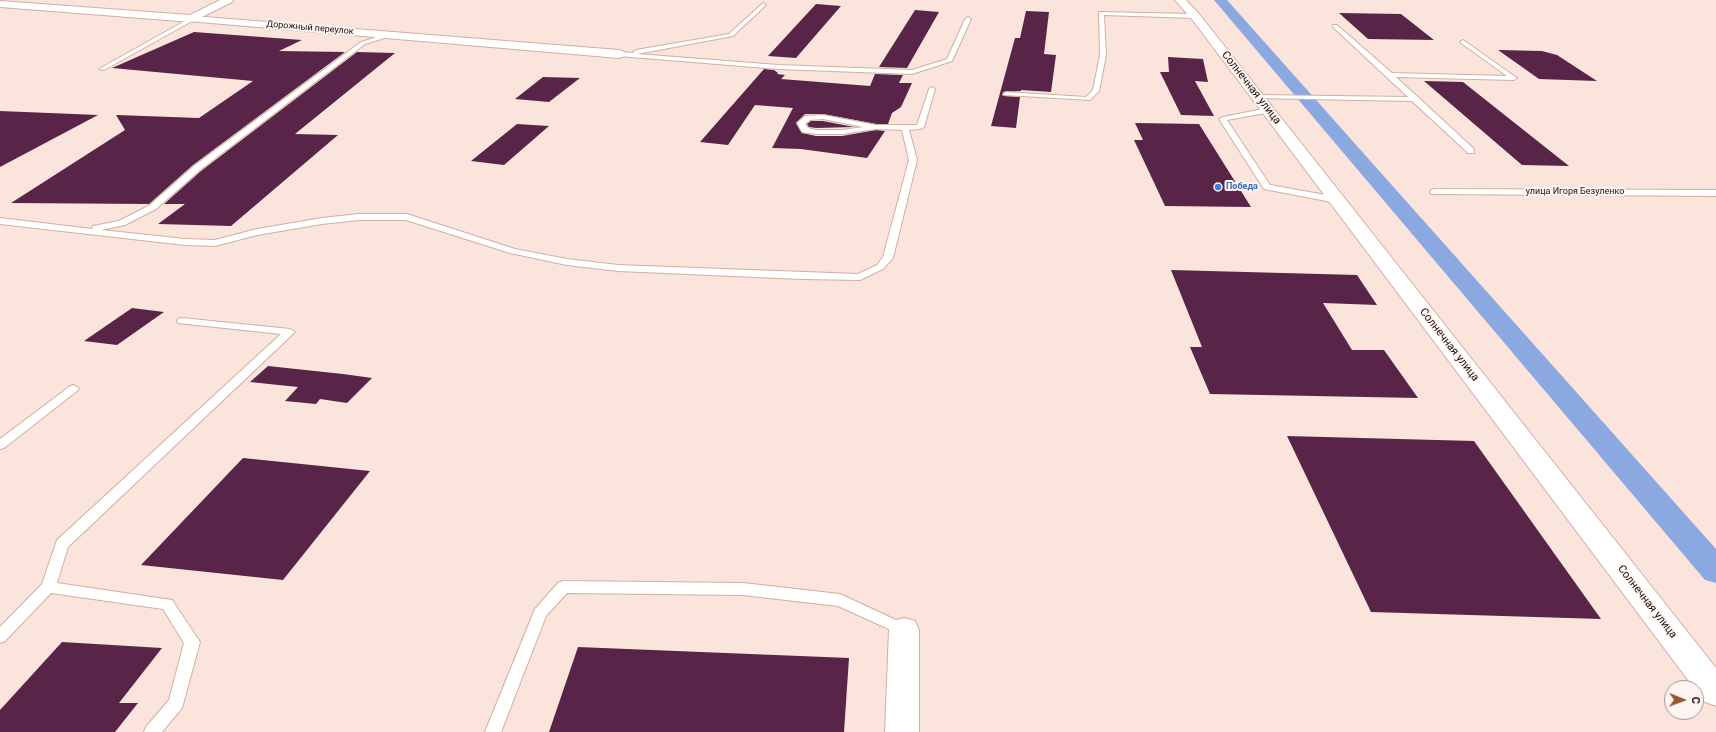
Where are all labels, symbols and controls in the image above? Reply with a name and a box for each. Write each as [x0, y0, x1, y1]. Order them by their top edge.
street label: Дорожный переулок [266, 19, 354, 37]
street label: Солнечная улица [1218, 49, 1284, 127]
marker: Победа [1213, 182, 1223, 192]
place label: Победа [1226, 182, 1258, 192]
street label: улица Игоря Безуленко [1526, 187, 1624, 197]
street label: Солнечная улица [1416, 306, 1482, 384]
street label: Солнечная улица [1614, 563, 1680, 641]
north arrow [1664, 680, 1704, 720]
text: С [1689, 696, 1702, 704]

